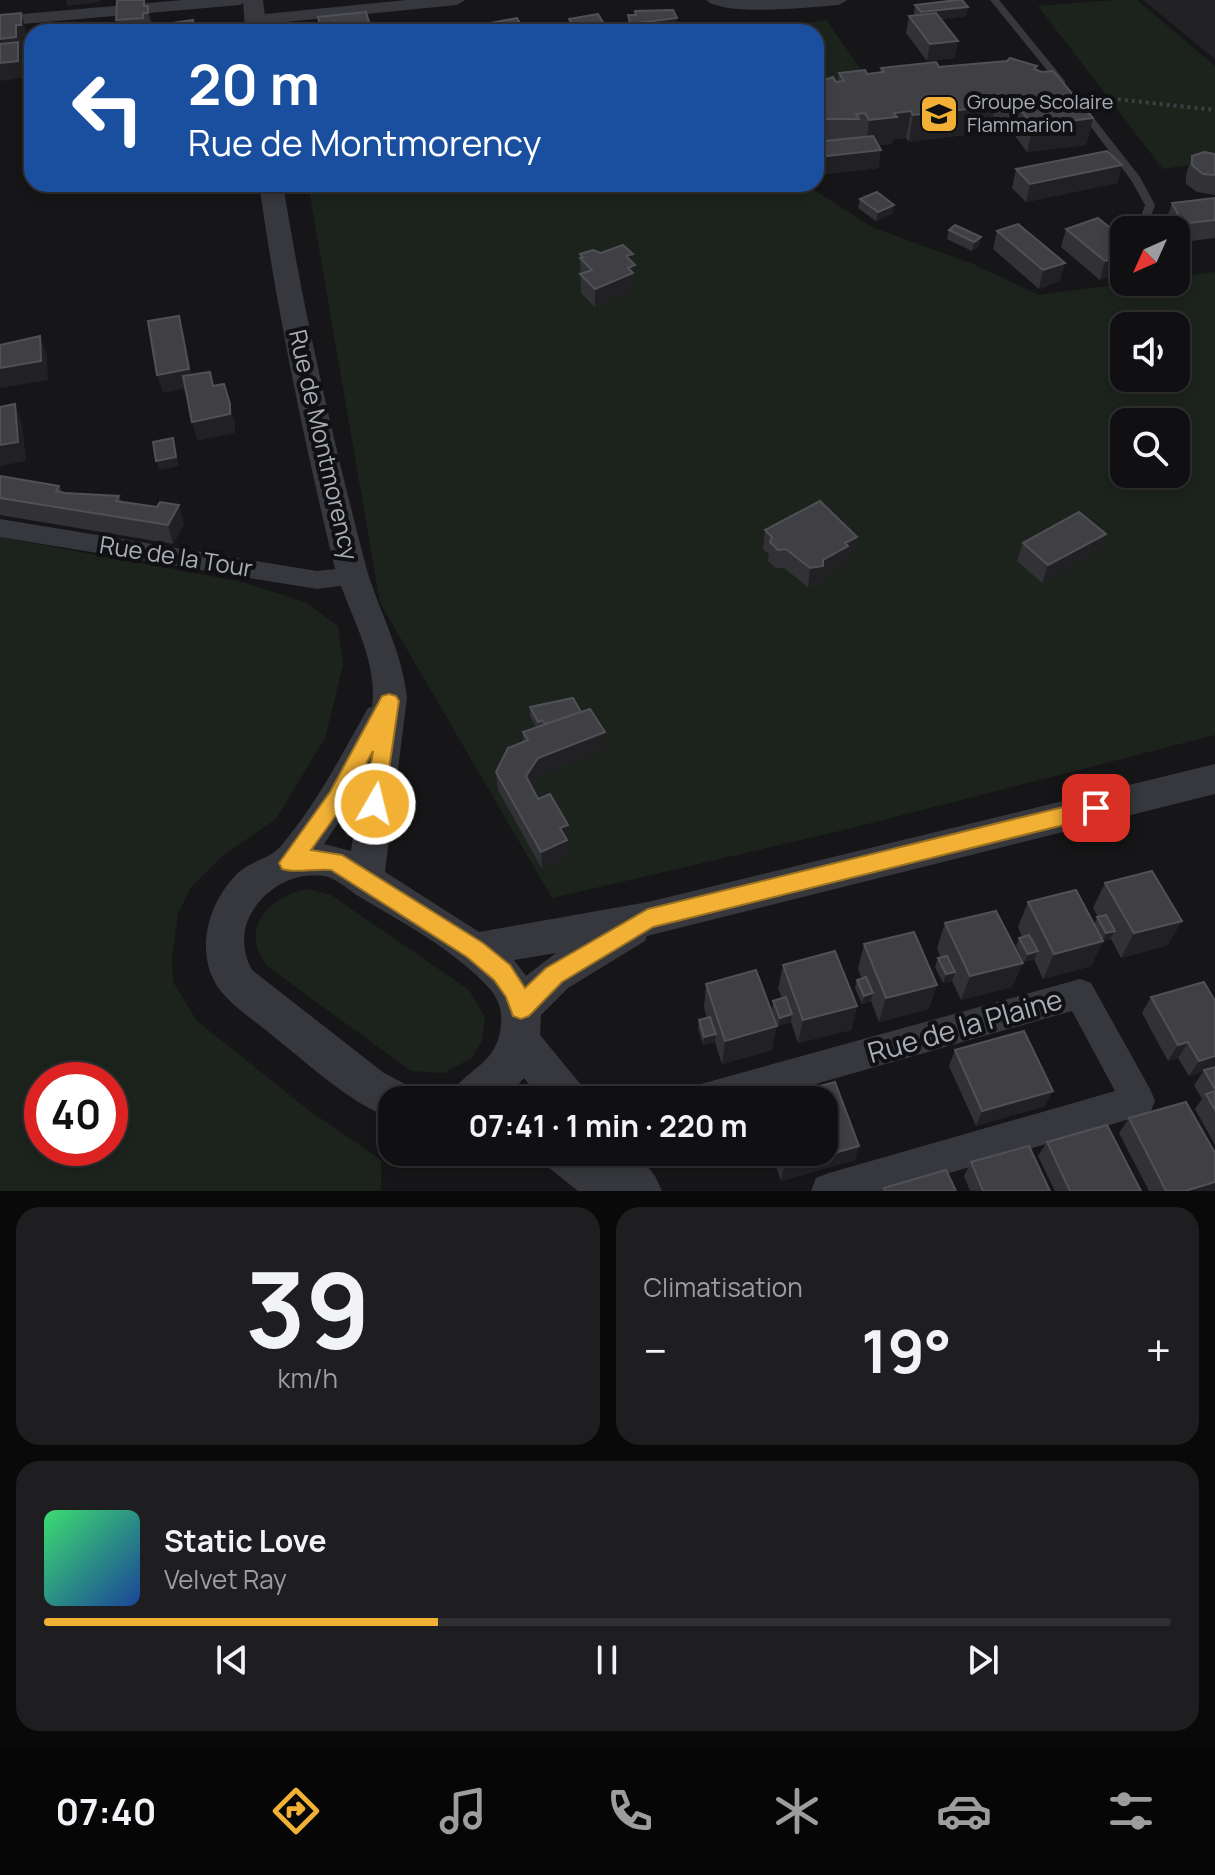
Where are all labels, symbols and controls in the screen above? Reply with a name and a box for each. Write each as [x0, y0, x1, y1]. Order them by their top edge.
text: 20 m [188, 45, 320, 122]
icon: left [56, 56, 160, 160]
place label: Groupe Scolaire Flammarion [967, 88, 1113, 138]
school or university icon: Groupe Scolaire Flammarion [918, 93, 960, 135]
text: Rue de Montmorency [188, 118, 542, 167]
north arrow [1110, 216, 1190, 296]
map controls [1110, 216, 1190, 488]
button: sound [1110, 312, 1190, 392]
street label: Rue de Montmorency [282, 326, 367, 564]
button: search [1110, 408, 1190, 488]
street label: Rue de la Tour [97, 527, 255, 584]
position arrow [333, 762, 417, 846]
pin [1062, 774, 1130, 842]
icon: arrive [1074, 786, 1118, 830]
street label: Rue de la Plaine [863, 979, 1067, 1071]
speed limit sign: 40 [24, 1062, 128, 1166]
text: 07:41 · 1 min · 220 m [468, 1105, 748, 1146]
text: 39 [245, 1237, 370, 1379]
text: Climatisation [644, 1269, 803, 1305]
text: 19° [861, 1309, 952, 1391]
text: − [644, 1320, 667, 1380]
text: + [1146, 1320, 1171, 1380]
text: km/h [278, 1360, 338, 1396]
text: Static Love [164, 1520, 327, 1561]
text: Velvet Ray [164, 1561, 287, 1597]
icon: previous [210, 1638, 254, 1682]
icon: pause [585, 1638, 629, 1682]
icon: next [961, 1638, 1005, 1682]
icon: directions [268, 1783, 324, 1839]
icon: music [435, 1783, 491, 1839]
icon: phone [602, 1783, 658, 1839]
icon: climate [769, 1783, 825, 1839]
icon: car [936, 1783, 992, 1839]
icon: filters [1103, 1783, 1159, 1839]
text: 07:40 [56, 1787, 156, 1836]

